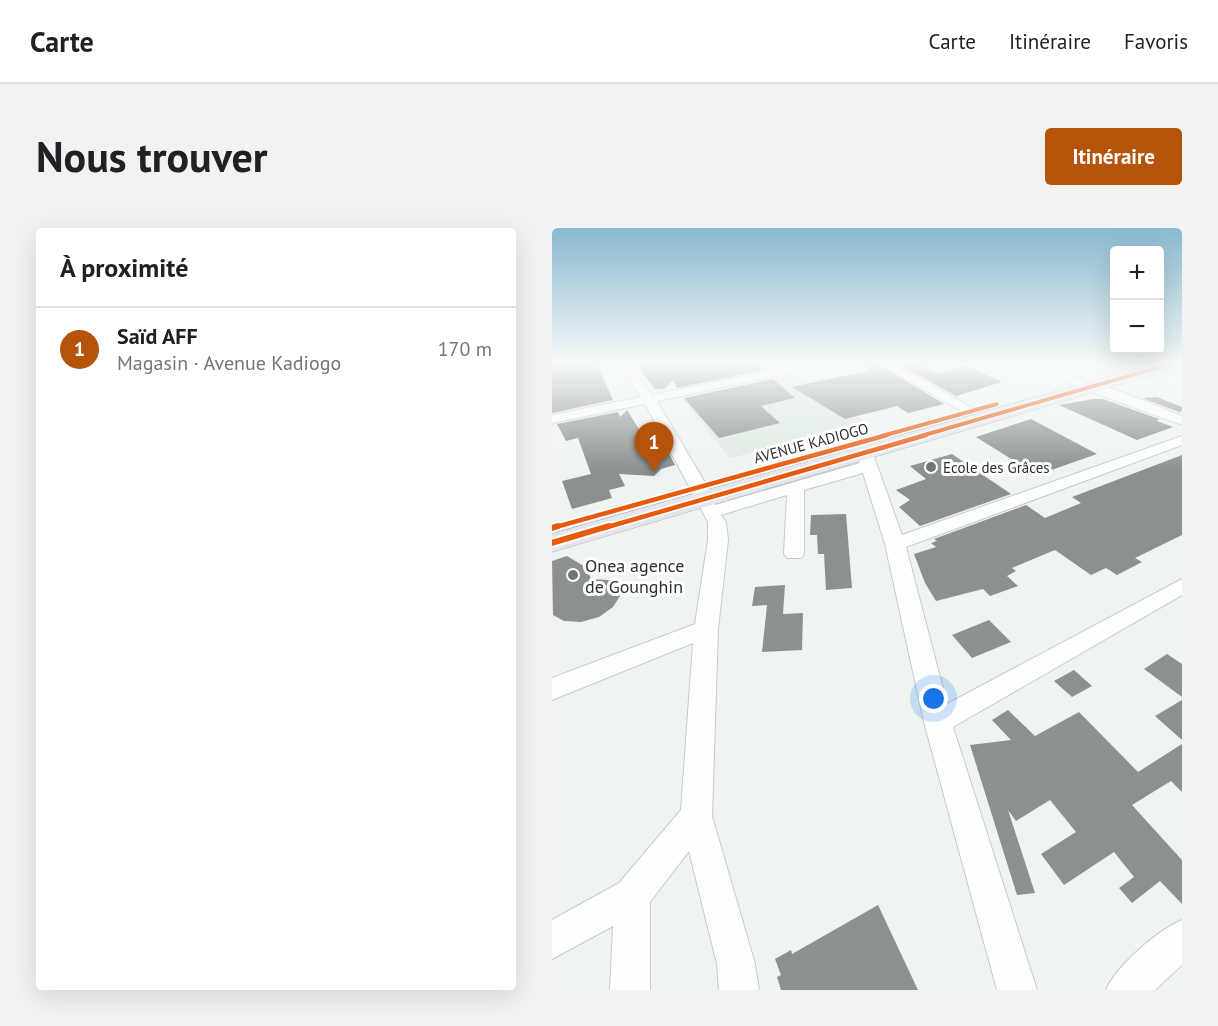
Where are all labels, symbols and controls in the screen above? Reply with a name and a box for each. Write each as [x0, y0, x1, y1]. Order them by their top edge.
text: Carte [30, 23, 94, 60]
text: Carte [929, 28, 976, 55]
text: Itinéraire [1009, 28, 1091, 55]
text: Favoris [1124, 28, 1188, 55]
button: Itinéraire [1045, 128, 1182, 185]
text: Nous trouver [36, 129, 267, 184]
map controls [1110, 246, 1164, 354]
button: + [1110, 246, 1164, 300]
text: À proximité [60, 251, 188, 284]
button: − [1110, 300, 1164, 354]
text: Saïd AFF [117, 322, 198, 350]
text: 1 [74, 336, 85, 362]
text: 170 m [438, 336, 492, 362]
text: Magasin · Avenue Kadiogo [117, 350, 341, 376]
street label: AVENUE KADIOGO [752, 419, 870, 467]
pin: 1 [634, 422, 674, 472]
place label: Ecole des Grâces [943, 458, 1050, 477]
marker: Ecole des Grâces [924, 460, 938, 474]
place label: Onea agence de Gounghin [585, 554, 684, 598]
marker: Onea agence de Gounghin [566, 568, 580, 582]
your location [919, 684, 948, 713]

